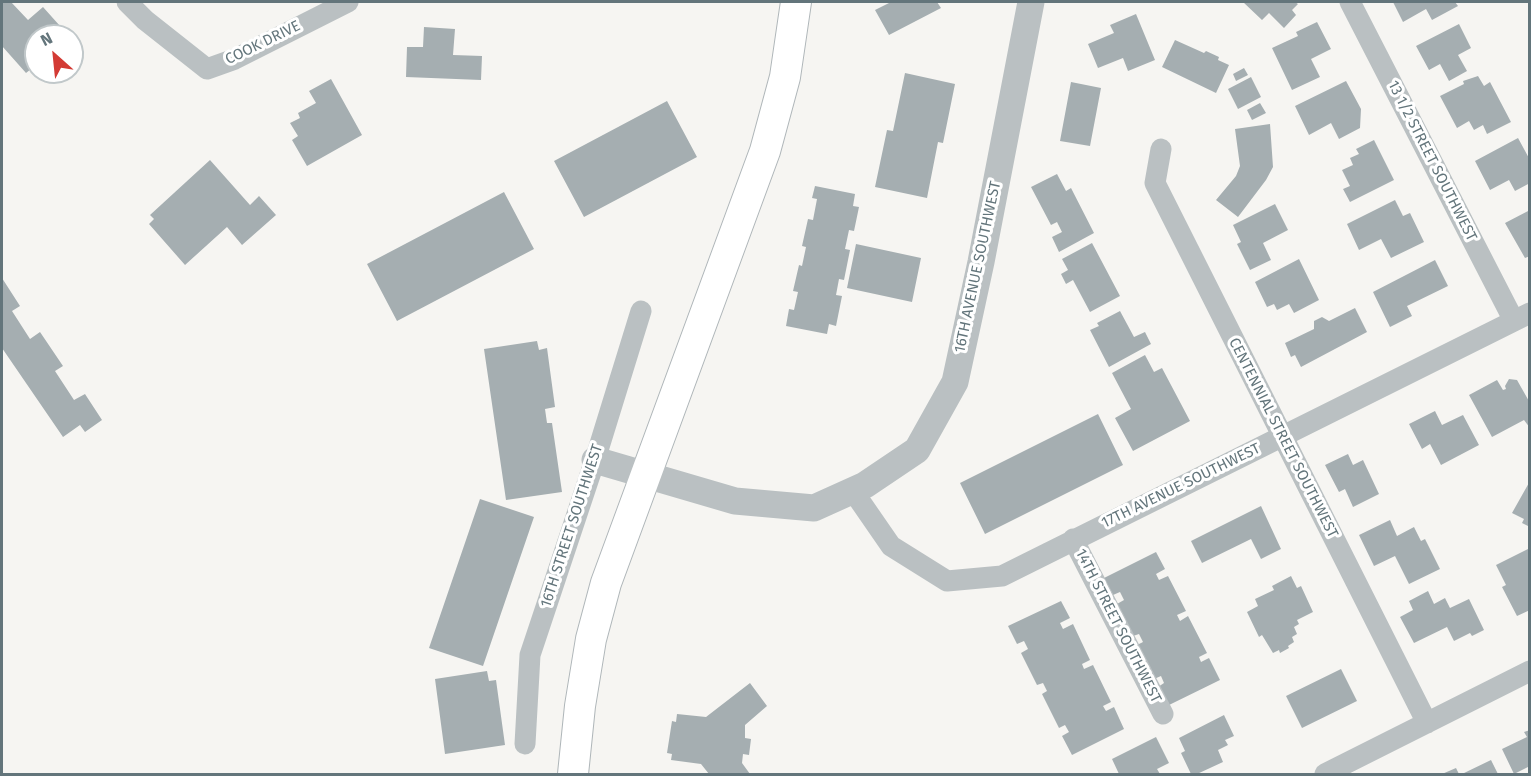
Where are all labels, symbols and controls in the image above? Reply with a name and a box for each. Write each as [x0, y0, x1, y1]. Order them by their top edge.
street label: COOK DRIVE [223, 17, 303, 69]
north arrow [24, 24, 84, 84]
text: N [37, 28, 56, 50]
street label: 13 1/2 STREET SOUTHWEST [1384, 78, 1480, 244]
street label: 16TH AVENUE SOUTHWEST [951, 180, 1005, 354]
street label: CENTENNIAL STREET SOUTHWEST [1225, 335, 1341, 541]
street label: 17TH AVENUE SOUTHWEST [1099, 440, 1263, 532]
street label: 16TH STREET SOUTHWEST [537, 442, 607, 610]
street label: 14TH STREET SOUTHWEST [1071, 546, 1165, 706]

